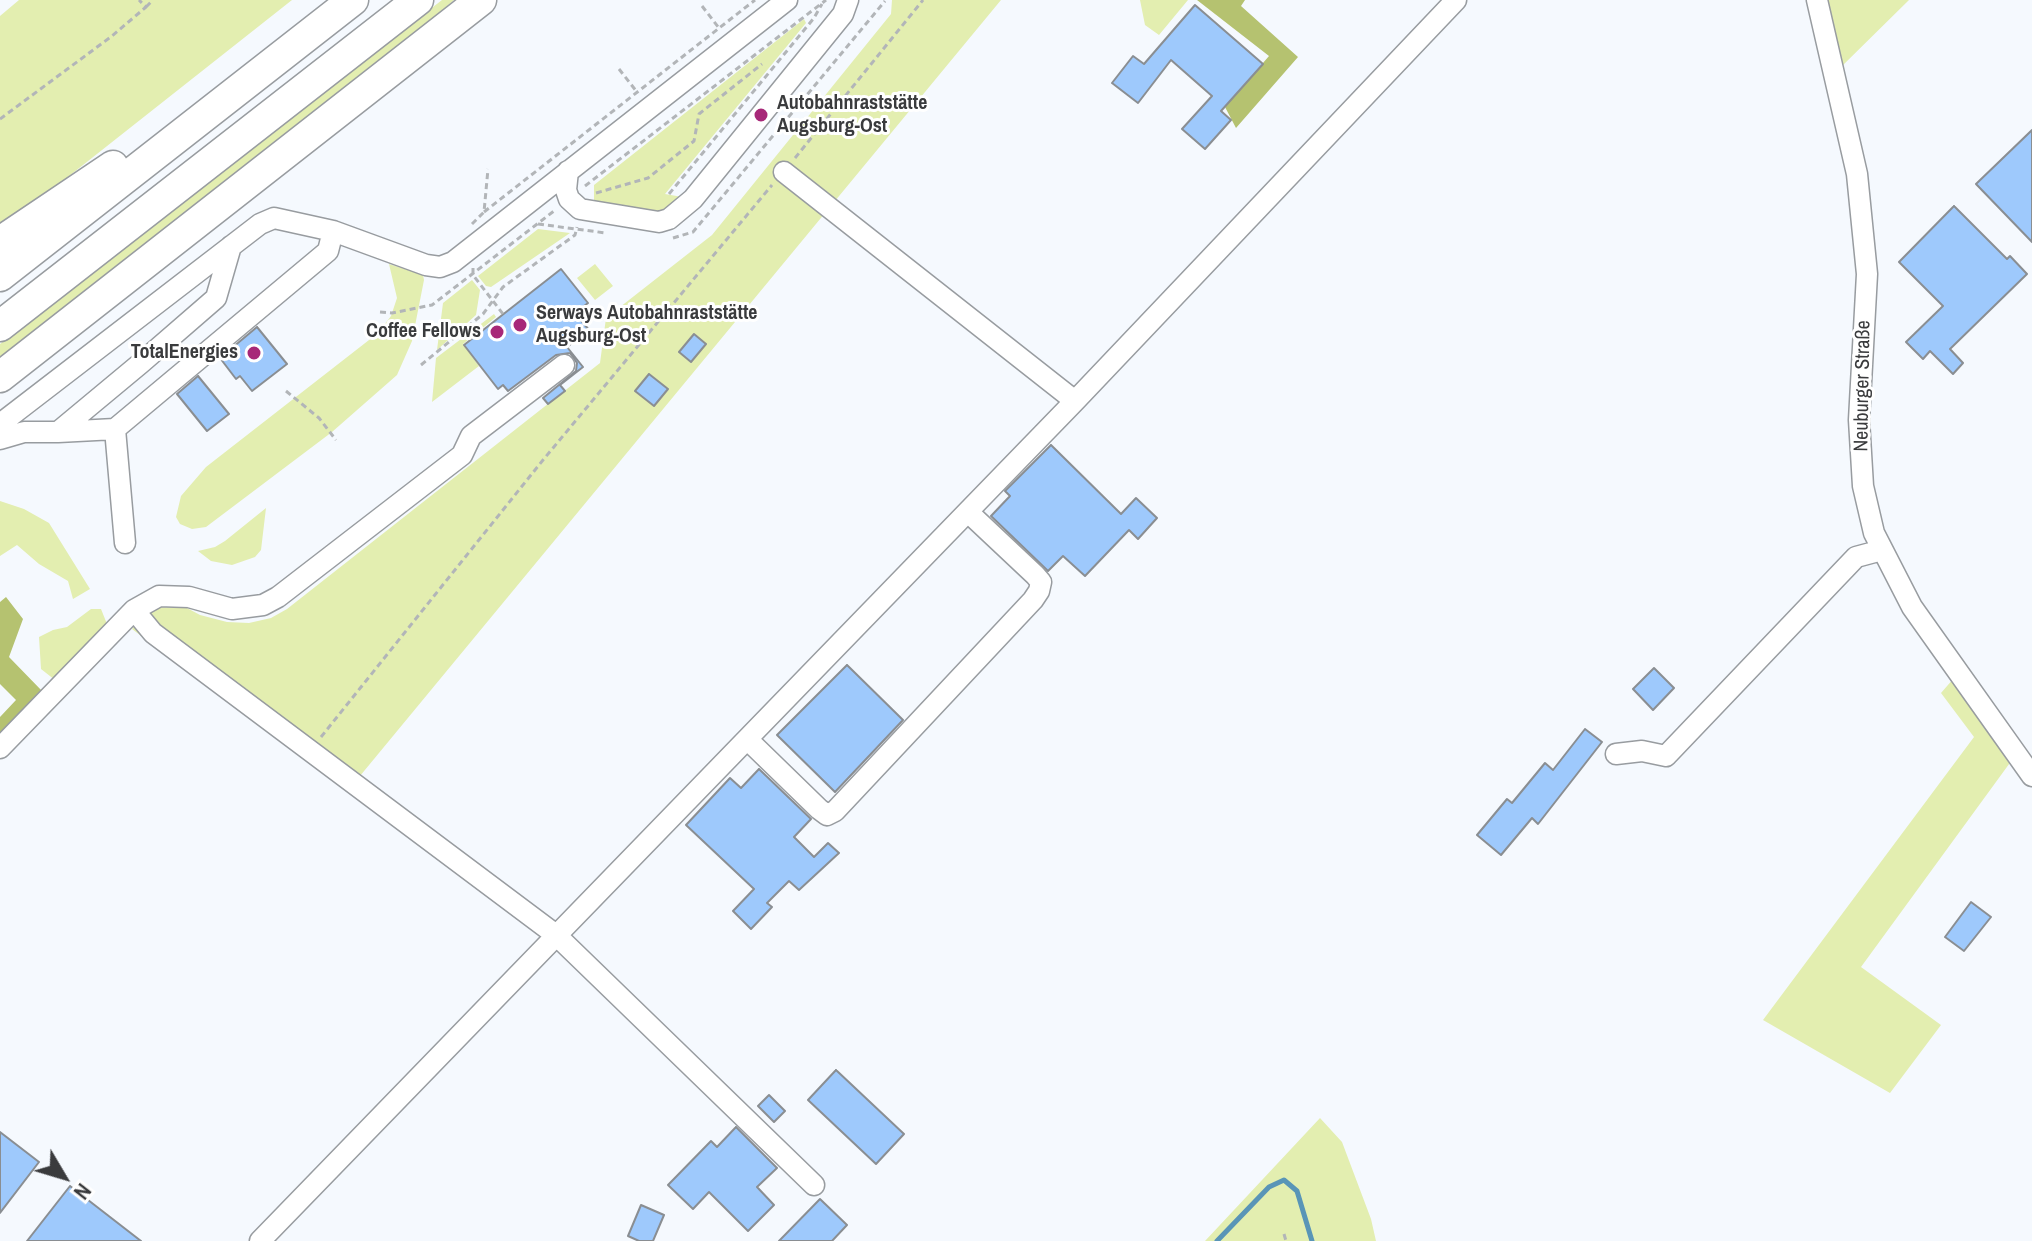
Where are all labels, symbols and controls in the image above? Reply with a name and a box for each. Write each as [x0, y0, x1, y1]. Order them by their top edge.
place label: Autobahnraststätte Augsburg-Ost [777, 92, 927, 139]
marker: Autobahnraststätte Augsburg-Ost [752, 106, 770, 124]
place label: Serways Autobahnraststätte Augsburg-Ost [536, 302, 757, 349]
marker: Serways Autobahnraststätte Augsburg-Ost [511, 316, 529, 334]
place label: Coffee Fellows [366, 320, 481, 344]
street label: Neuburger Straße [1850, 320, 1876, 452]
marker: Coffee Fellows [488, 323, 506, 341]
place label: TotalEnergies [131, 341, 238, 365]
marker: TotalEnergies [245, 344, 263, 362]
north arrow [24, 1137, 104, 1217]
text: N [67, 1177, 99, 1206]

